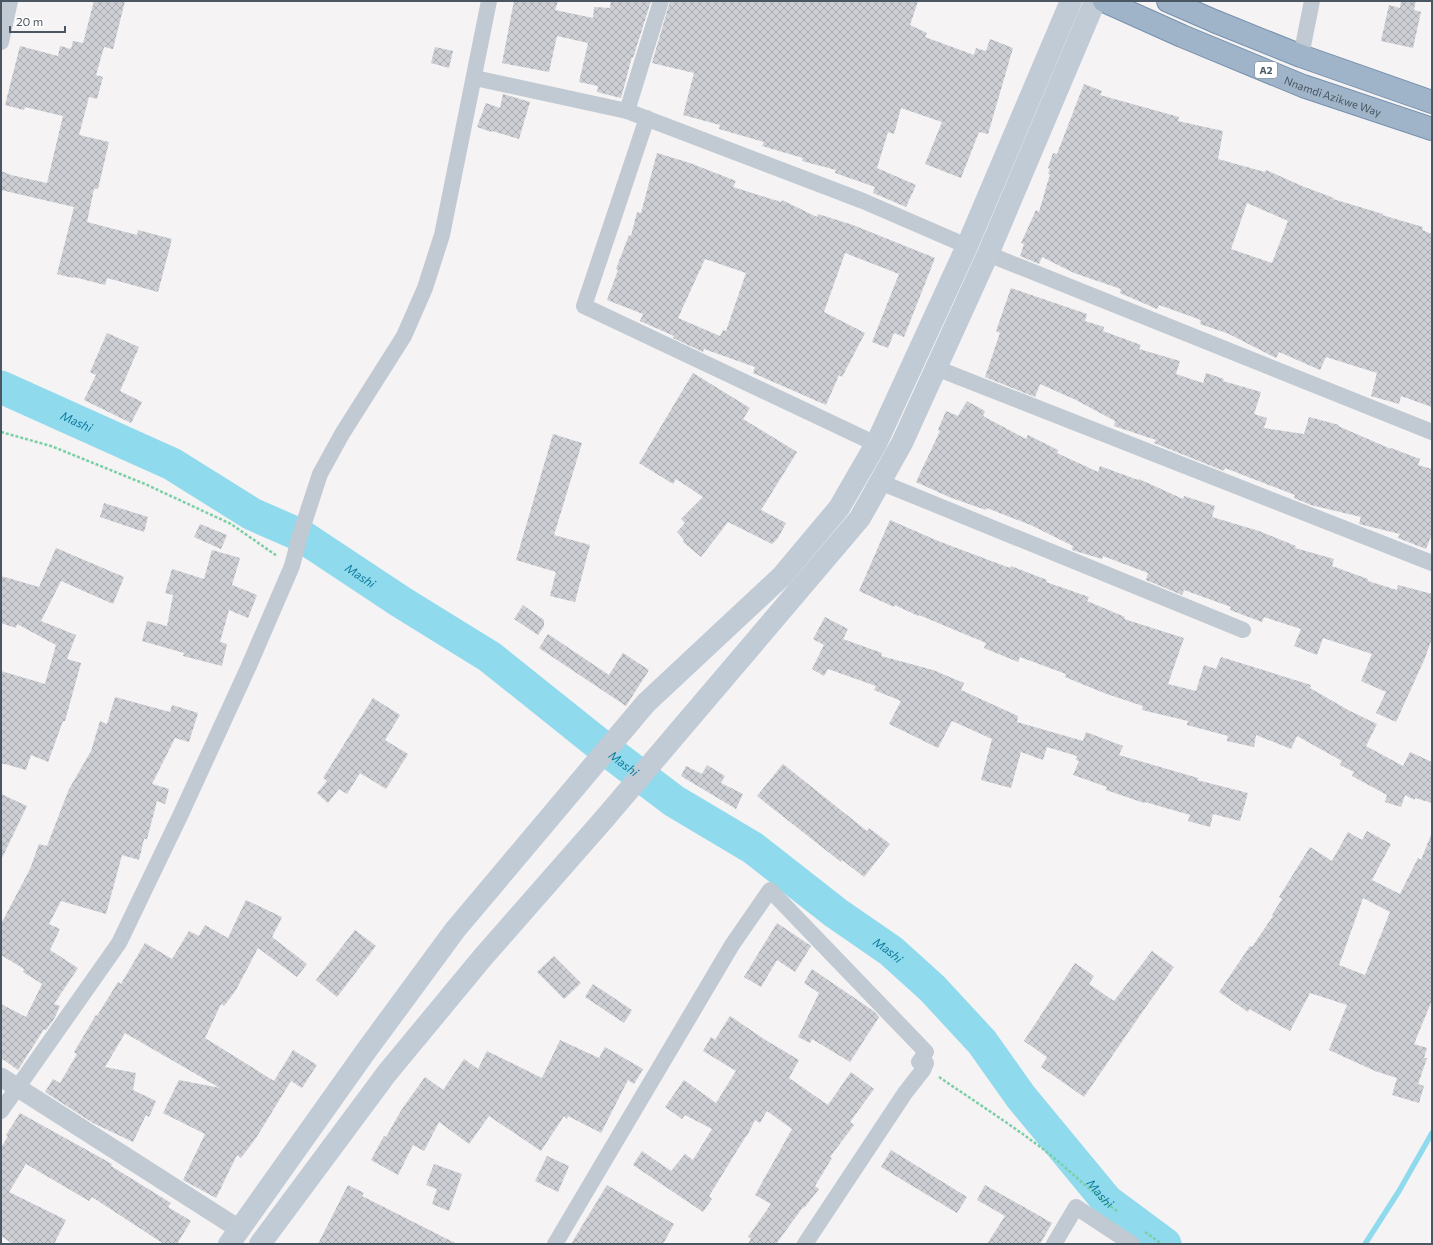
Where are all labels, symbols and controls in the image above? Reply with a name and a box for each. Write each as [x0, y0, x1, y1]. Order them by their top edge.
scale bar [10, 8, 65, 34]
text: 20 m [16, 14, 43, 28]
road number: A2 [1255, 62, 1277, 78]
street label: Nnamdi Azikwe Way [1283, 73, 1384, 118]
water label: Mashi [59, 408, 95, 435]
water label: Mashi [343, 560, 379, 591]
water label: Mashi [607, 748, 642, 779]
water label: Mashi [871, 934, 906, 966]
water label: Mashi [1085, 1176, 1117, 1211]

